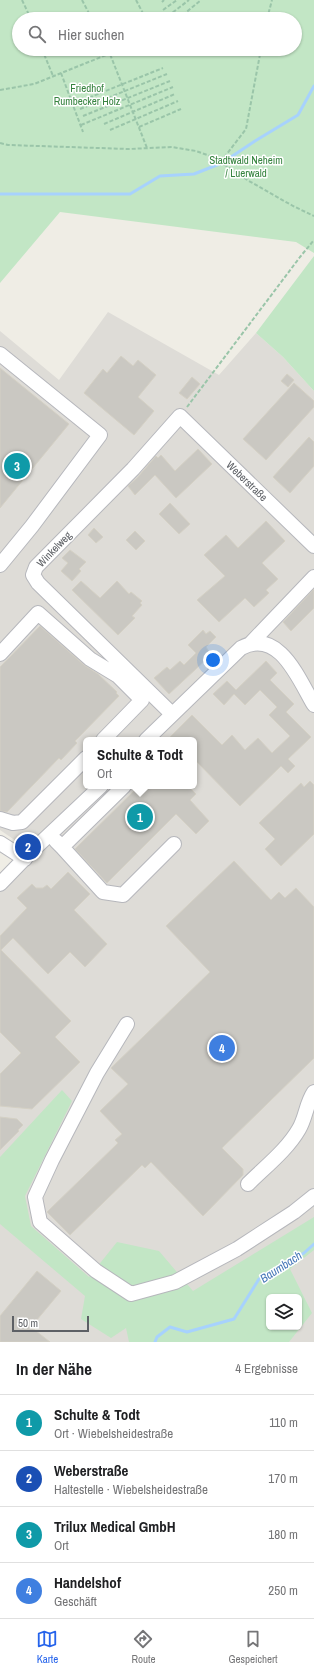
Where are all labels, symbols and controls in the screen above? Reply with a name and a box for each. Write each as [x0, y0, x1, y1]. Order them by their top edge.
search box [12, 12, 302, 56]
icon: search [26, 23, 48, 45]
text: Hier suchen [58, 24, 124, 45]
park label: Friedhof Rumbecker Holz [54, 81, 121, 108]
park label: Stadtwald Neheim / Luerwald [209, 153, 283, 180]
pin: 3 [4, 451, 30, 481]
street label: Weberstraße [223, 458, 271, 504]
street label: Winkelweg [34, 528, 74, 570]
your location [203, 650, 223, 670]
popup [83, 737, 197, 789]
text: Schulte & Todt [97, 744, 183, 765]
text: Ort [97, 765, 112, 782]
pin: 1 [127, 802, 153, 832]
pin: 2 [15, 832, 41, 862]
pin: 4 [209, 1033, 235, 1063]
water label: Baumbach [257, 1247, 305, 1287]
map controls [266, 1294, 302, 1330]
button: layers [266, 1294, 302, 1330]
scale bar [12, 1314, 89, 1333]
text: 50 m [18, 1316, 38, 1330]
text: In der Nähe [16, 1357, 92, 1380]
text: 4 Ergebnisse [235, 1360, 298, 1377]
text: Schulte & Todt [54, 1404, 140, 1425]
text: 1 [26, 1414, 32, 1431]
text: 110 m [269, 1414, 298, 1431]
text: Ort · Wiebelsheidestraße [54, 1425, 173, 1442]
text: Weberstraße [54, 1460, 128, 1481]
text: 2 [26, 1470, 32, 1487]
text: 170 m [268, 1470, 298, 1487]
text: Haltestelle · Wiebelsheidestraße [54, 1481, 208, 1498]
text: Trilux Medical GmbH [54, 1516, 176, 1537]
text: 3 [26, 1526, 32, 1543]
text: 180 m [268, 1526, 298, 1543]
text: Ort [54, 1537, 69, 1554]
text: Handelshof [54, 1572, 121, 1593]
text: 4 [26, 1582, 32, 1599]
text: 250 m [268, 1582, 298, 1599]
text: Geschäft [54, 1593, 97, 1610]
tab: Karte [36, 1628, 58, 1666]
tab: Route [131, 1628, 155, 1666]
tab: Gespeichert [228, 1628, 278, 1666]

